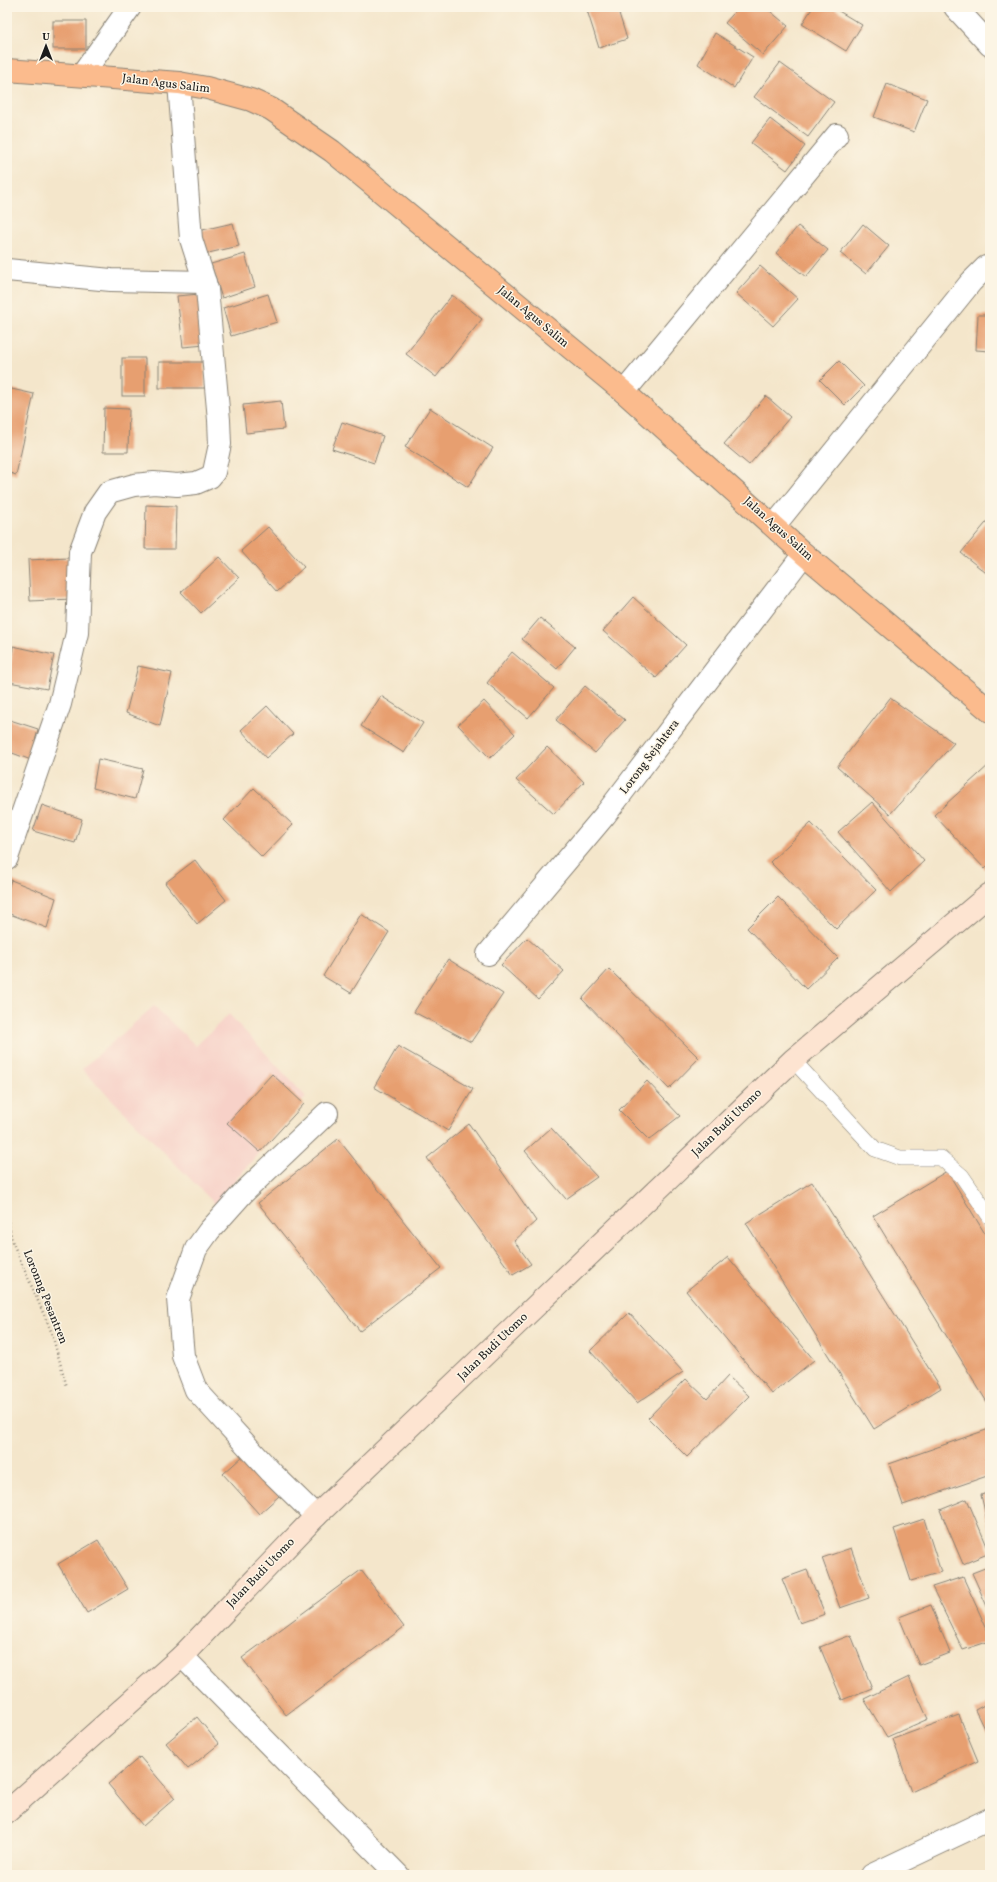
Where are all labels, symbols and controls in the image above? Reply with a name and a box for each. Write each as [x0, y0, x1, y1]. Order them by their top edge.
north arrow [26, 26, 66, 66]
text: U [42, 30, 50, 45]
street label: Jalan Agus Salim [121, 71, 211, 97]
street label: Jalan Agus Salim [494, 282, 572, 352]
street label: Jalan Agus Salim [740, 493, 816, 565]
street label: Lorong Sejahtera [617, 716, 683, 798]
street label: Jalan Budi Utomo [688, 1085, 766, 1161]
street label: Loronng Pesantren [19, 1248, 71, 1346]
street label: Jalan Budi Utomo [454, 1309, 532, 1385]
street label: Jalan Budi Utomo [223, 1534, 299, 1612]

